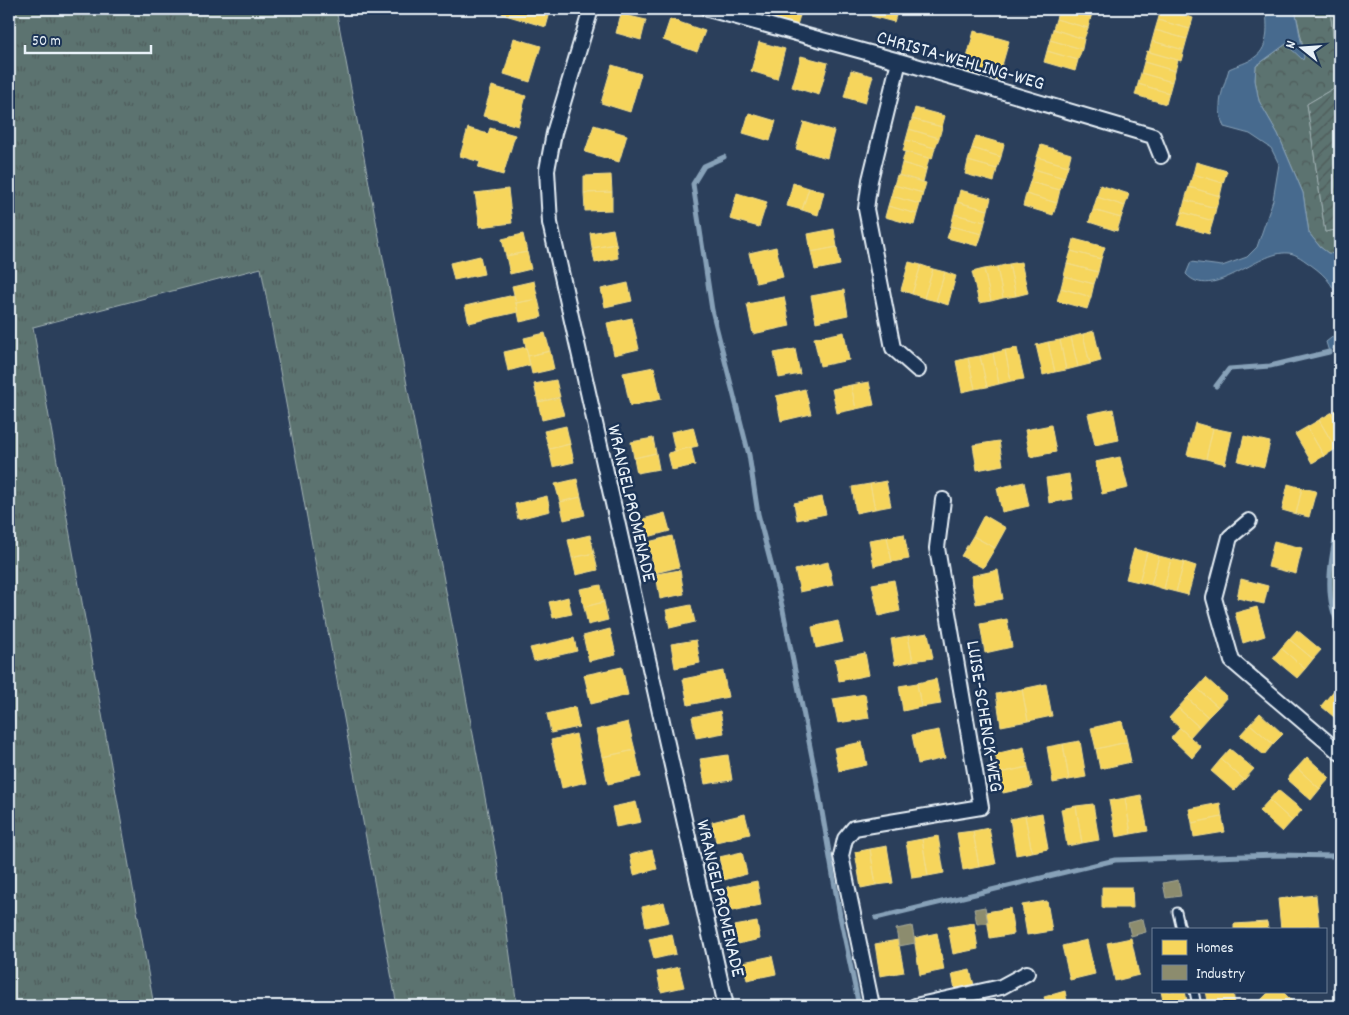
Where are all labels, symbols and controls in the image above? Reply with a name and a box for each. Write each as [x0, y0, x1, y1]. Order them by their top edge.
scale bar [25, 22, 151, 54]
north arrow [1276, 22, 1326, 72]
street label: CHRISTA-WEHLING-WEG [873, 25, 1047, 99]
text: 50 m [32, 31, 61, 53]
text: N [1281, 38, 1302, 51]
street label: WRANGELPROMENADE [598, 422, 662, 585]
street label: LUISE-SCHENCK-WEG [957, 639, 1009, 794]
street label: WRANGELPROMENADE [687, 817, 751, 980]
legend [1152, 928, 1326, 992]
text: Homes [1196, 938, 1234, 960]
text: Industry [1196, 964, 1245, 986]

